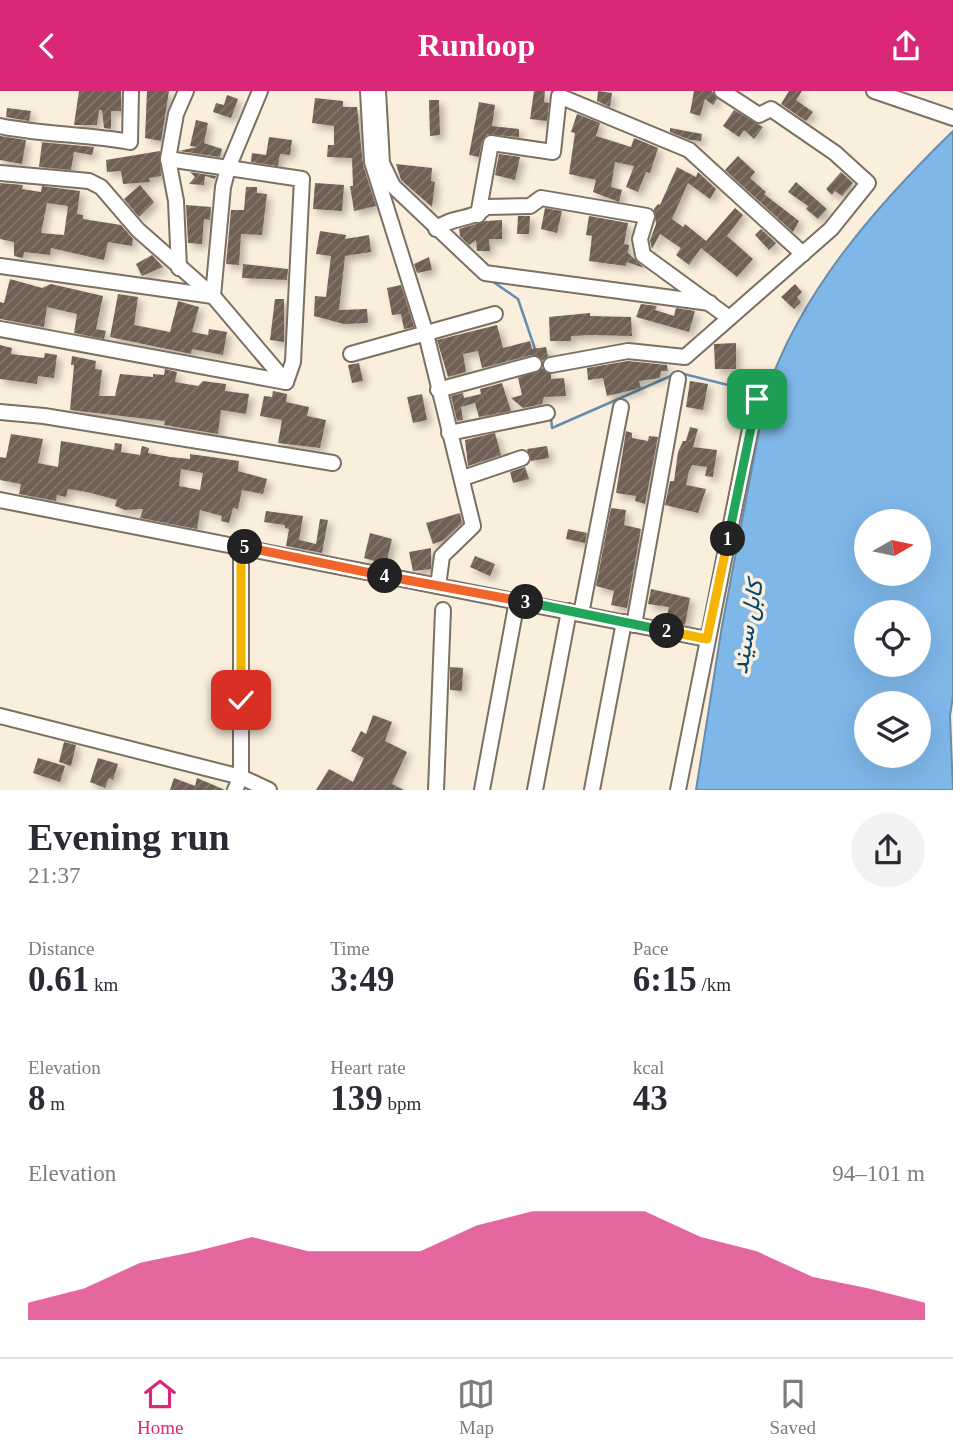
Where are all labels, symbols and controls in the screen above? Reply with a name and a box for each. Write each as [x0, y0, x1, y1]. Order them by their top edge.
icon: back [28, 27, 66, 65]
text: Runloop [418, 27, 535, 63]
icon: share [887, 27, 925, 65]
pin [727, 369, 787, 429]
icon: arrive [738, 380, 776, 418]
north arrow [854, 509, 931, 586]
map controls [854, 509, 931, 768]
pin: 1 [710, 521, 746, 557]
text: 1 [723, 528, 732, 549]
pin: 5 [228, 529, 262, 565]
text: 5 [240, 536, 249, 557]
pin: 4 [368, 559, 402, 594]
text: 4 [380, 565, 389, 586]
water label: کابل سيند [726, 574, 770, 676]
pin: 3 [508, 585, 544, 619]
text: 3 [521, 591, 530, 612]
button: locate [854, 600, 931, 677]
pin: 2 [650, 613, 684, 649]
text: 2 [662, 620, 671, 641]
pin [211, 670, 271, 730]
icon: check [222, 681, 260, 719]
button: layers [854, 691, 931, 768]
button: share [851, 813, 925, 887]
text: Evening run [28, 816, 230, 858]
text: 21:37 [28, 863, 80, 888]
text: Distance [28, 938, 94, 959]
text: Time [330, 938, 370, 959]
text: Pace [633, 938, 669, 959]
text: 0.61 [28, 960, 89, 999]
text: 3:49 [330, 960, 394, 999]
text: 6:15 [633, 960, 697, 999]
text: km [89, 974, 118, 995]
text: /km [697, 974, 731, 995]
text: Elevation [28, 1057, 101, 1078]
text: Heart rate [330, 1057, 406, 1078]
text: kcal [633, 1057, 664, 1078]
text: 8 [28, 1079, 46, 1118]
text: 139 [330, 1079, 383, 1118]
text: 43 [633, 1079, 668, 1118]
text: m [46, 1093, 65, 1114]
text: bpm [383, 1093, 421, 1114]
text: Elevation [28, 1161, 116, 1186]
text: 94–101 m [832, 1161, 925, 1186]
tab: Home [137, 1375, 183, 1439]
tab: Map [457, 1375, 495, 1439]
tab: Saved [770, 1375, 816, 1439]

